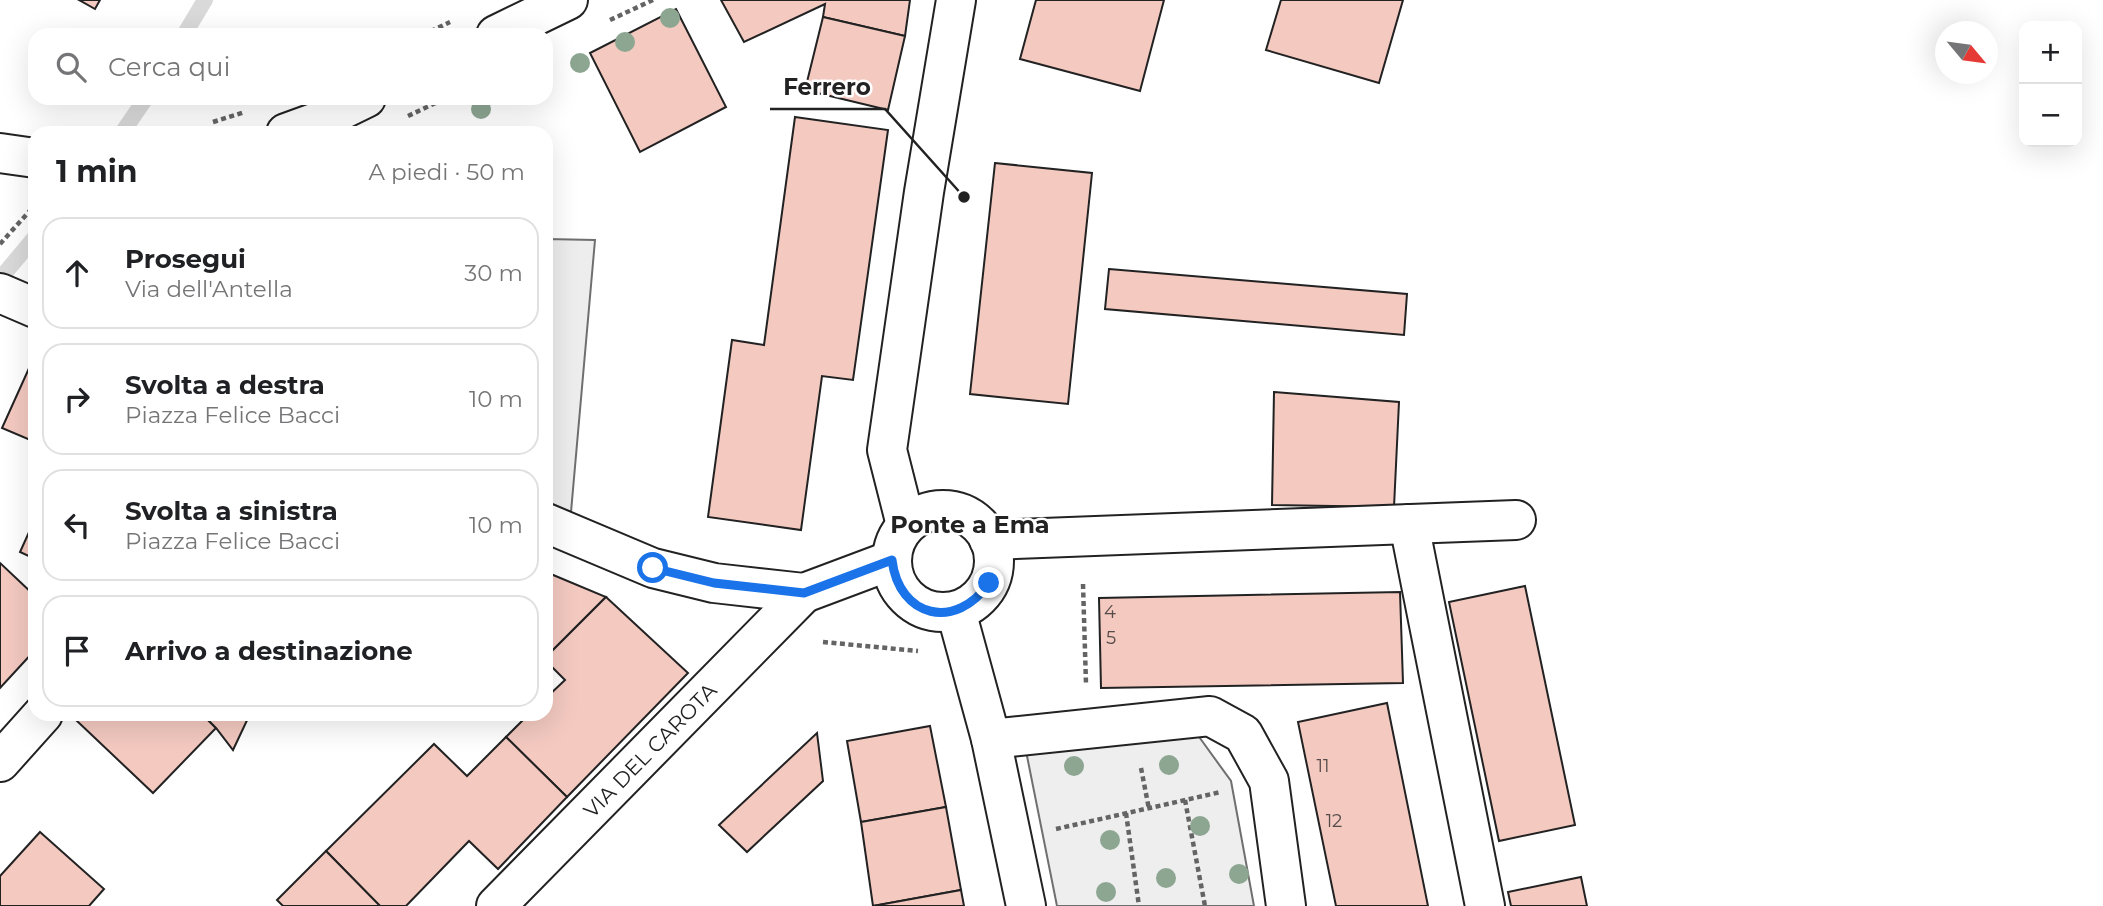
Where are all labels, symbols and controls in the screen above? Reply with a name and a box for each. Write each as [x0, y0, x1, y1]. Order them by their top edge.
north arrow [1935, 21, 1998, 84]
map controls [2019, 21, 2082, 147]
button: + [2019, 21, 2082, 84]
search box [28, 28, 553, 105]
icon: search [52, 48, 90, 86]
text: Cerca qui [108, 51, 231, 83]
callout: Ferrero [770, 65, 885, 109]
text: Ferrero [783, 73, 871, 101]
button: − [2019, 84, 2082, 147]
text: 1 min [56, 153, 137, 190]
text: A piedi · 50 m [369, 158, 525, 186]
text: Prosegui [125, 243, 246, 275]
icon: ahead [58, 254, 96, 292]
text: 30 m [464, 259, 523, 287]
text: Via dell'Antella [125, 275, 293, 303]
text: Svolta a destra [125, 369, 325, 401]
icon: right [58, 380, 96, 418]
text: 10 m [469, 385, 523, 413]
text: Piazza Felice Bacci [125, 401, 340, 429]
text: Svolta a sinistra [125, 495, 338, 527]
icon: left [58, 506, 96, 544]
district label: Ponte a Ema [890, 510, 1050, 539]
text: 10 m [469, 511, 523, 539]
text: Piazza Felice Bacci [125, 527, 340, 555]
route start [637, 552, 668, 583]
route end [973, 567, 1004, 598]
house number: 4 [1104, 601, 1116, 623]
house number: 5 [1106, 627, 1116, 649]
icon: arrive [58, 632, 96, 670]
text: Arrivo a destinazione [125, 635, 413, 667]
street label: VIA DEL CAROTA [578, 677, 722, 823]
house number: 11 [1317, 755, 1330, 777]
house number: 12 [1326, 810, 1342, 832]

